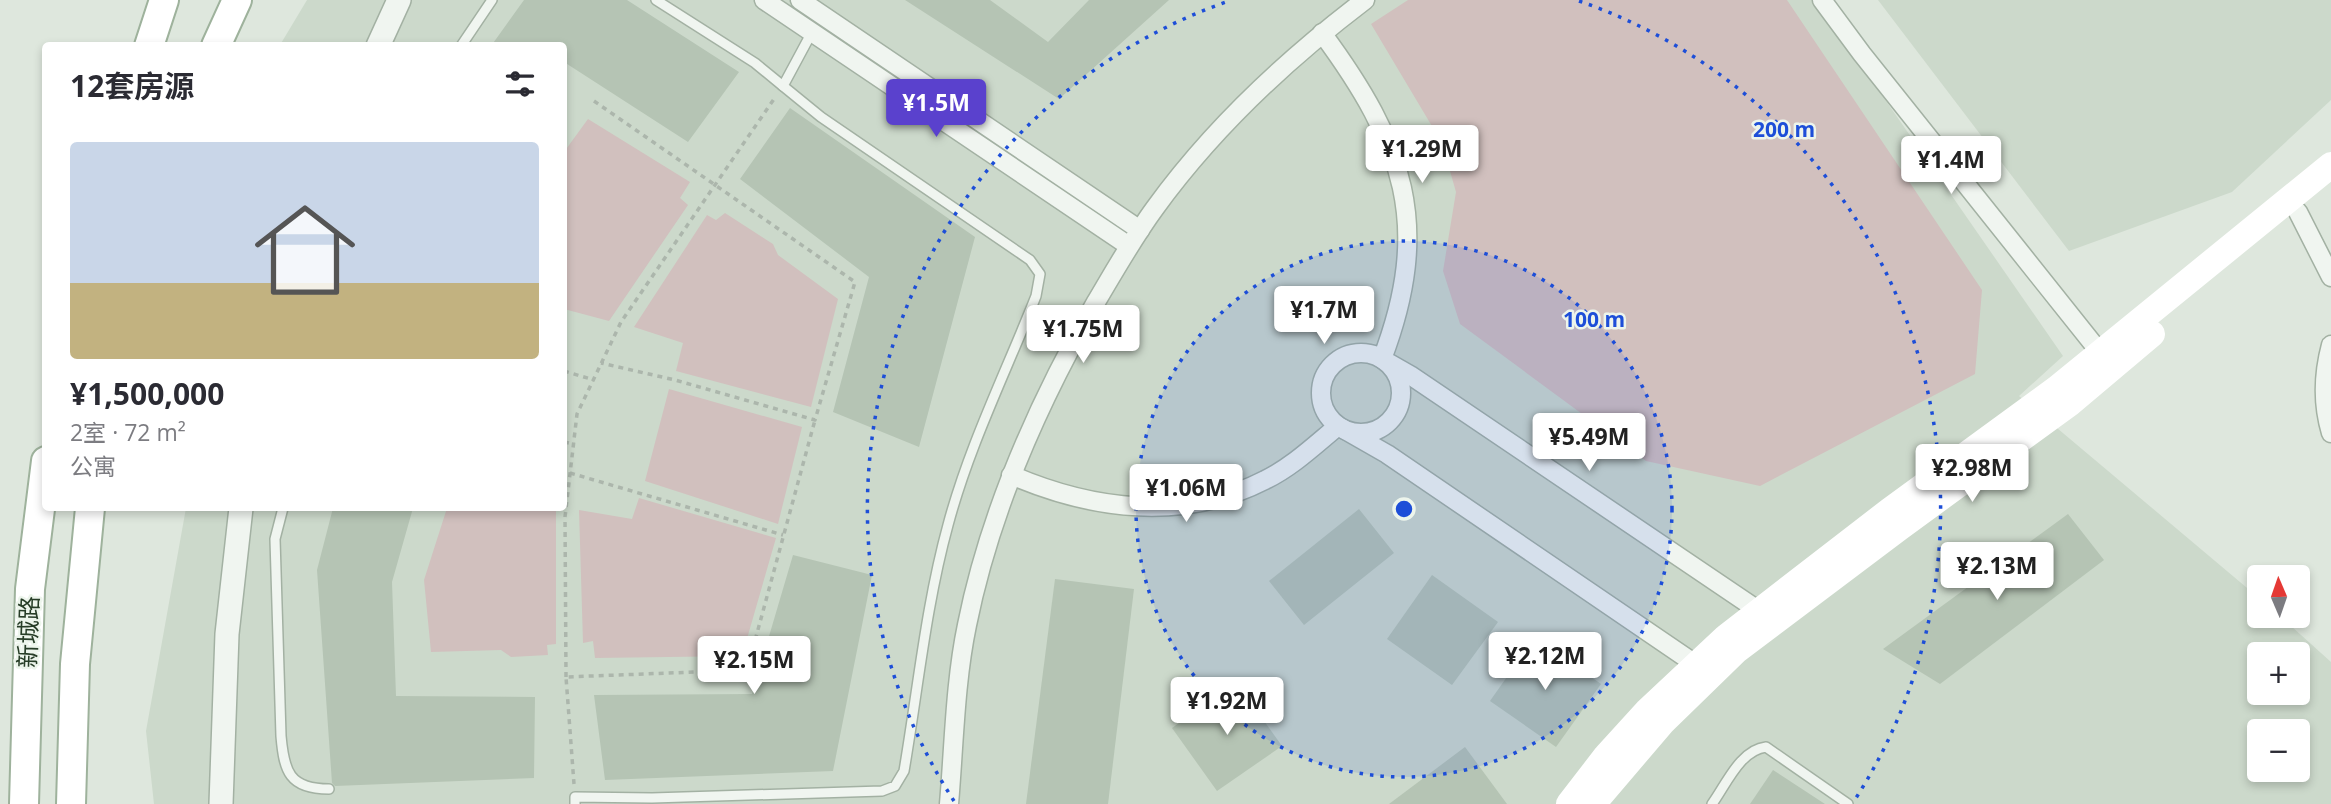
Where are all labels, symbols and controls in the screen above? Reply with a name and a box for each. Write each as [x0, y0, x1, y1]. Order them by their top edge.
text: 12套房源 [70, 65, 194, 106]
icon: filters [501, 65, 539, 103]
pin: ¥1.5M [887, 80, 985, 139]
text: ¥1.5M [902, 86, 970, 118]
text: 200 m [1753, 115, 1815, 143]
pin: ¥1.29M [1365, 125, 1479, 185]
text: ¥1.29M [1382, 132, 1462, 164]
pin: ¥1.4M [1902, 136, 2000, 196]
text: ¥1.4M [1917, 143, 1985, 175]
icon: home [242, 187, 368, 313]
pin: ¥1.7M [1275, 286, 1373, 346]
text: ¥1.7M [1290, 293, 1358, 325]
text: 100 m [1563, 305, 1625, 333]
pin: ¥1.75M [1026, 306, 1140, 365]
text: ¥1.75M [1043, 312, 1123, 344]
text: ¥1,500,000 [70, 373, 224, 414]
pin: ¥5.49M [1532, 414, 1646, 473]
text: 2室 · 72 m² [70, 416, 186, 448]
text: ¥5.49M [1549, 420, 1629, 452]
pin: ¥2.98M [1915, 444, 2029, 504]
text: 公寓 [70, 450, 116, 482]
text: ¥2.98M [1932, 451, 2012, 483]
pin: ¥1.06M [1129, 464, 1243, 524]
text: ¥1.06M [1146, 471, 1226, 503]
centre of rings [1392, 497, 1416, 521]
pin: ¥2.13M [1940, 542, 2054, 602]
text: ¥2.13M [1957, 549, 2037, 581]
north arrow [2247, 565, 2310, 628]
map controls [2247, 565, 2310, 782]
street label: 新城路 [10, 595, 45, 669]
pin: ¥2.12M [1488, 632, 1602, 692]
pin: ¥2.15M [697, 636, 811, 696]
text: ¥2.12M [1505, 639, 1585, 671]
button: + [2247, 642, 2310, 705]
text: ¥2.15M [714, 643, 794, 675]
pin: ¥1.92M [1170, 678, 1284, 737]
text: ¥1.92M [1187, 684, 1267, 716]
button: − [2247, 719, 2310, 782]

